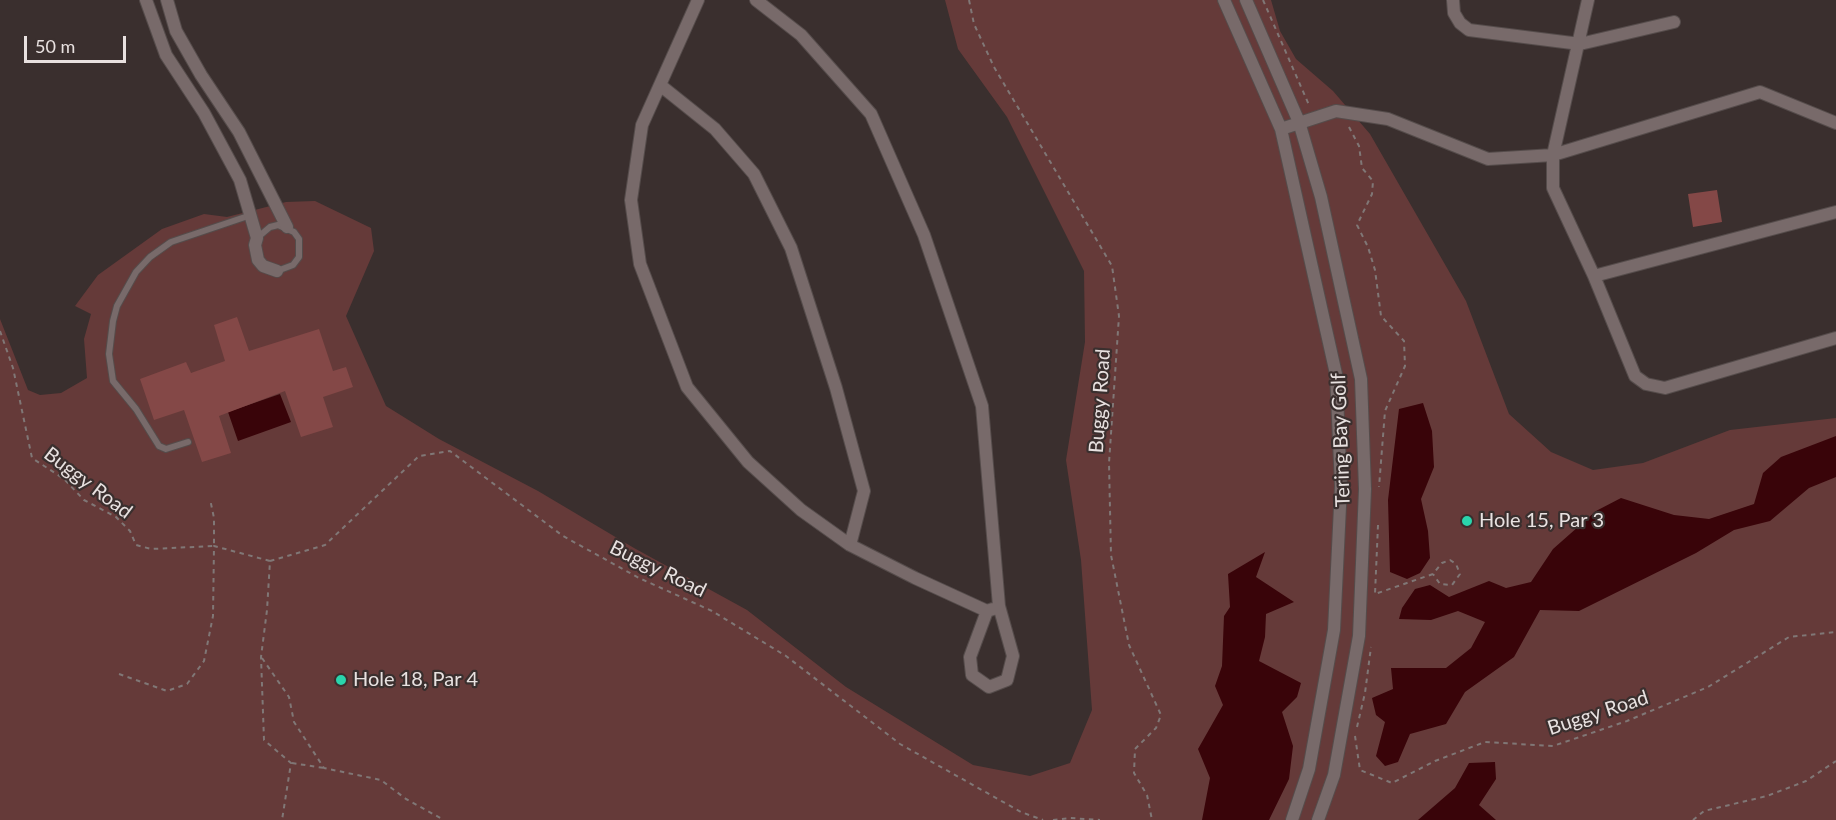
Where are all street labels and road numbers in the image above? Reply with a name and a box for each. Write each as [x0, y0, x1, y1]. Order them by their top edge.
street label: Buggy Road [1084, 348, 1116, 454]
street label: Tering Bay Golf [1327, 373, 1355, 507]
street label: Buggy Road [39, 442, 137, 524]
street label: Buggy Road [606, 535, 710, 603]
street label: Buggy Road [1545, 685, 1651, 741]

